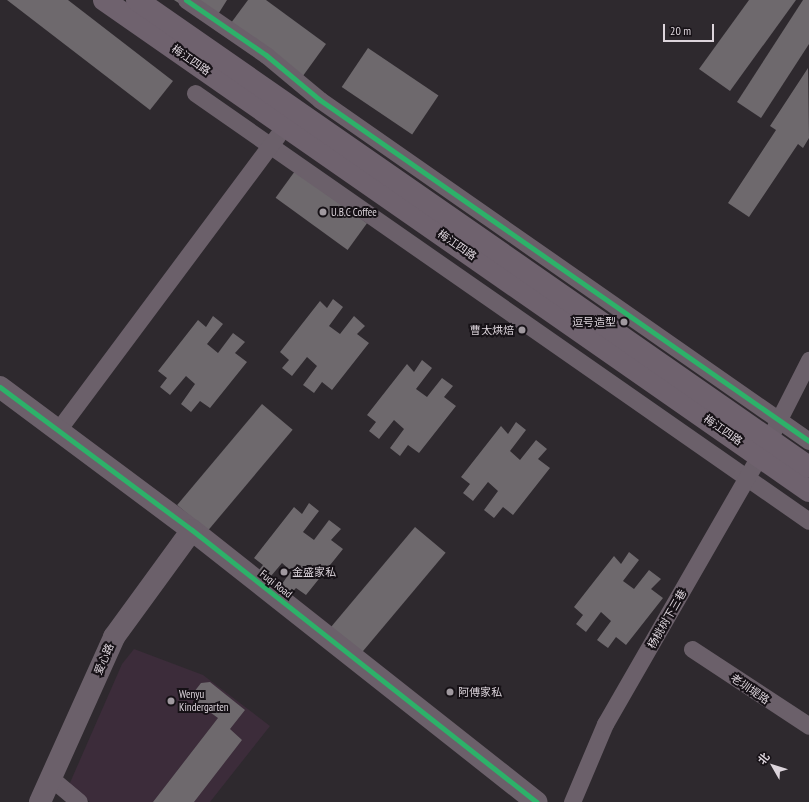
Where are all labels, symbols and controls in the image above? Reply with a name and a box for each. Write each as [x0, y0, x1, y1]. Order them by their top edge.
scale bar [665, 16, 716, 42]
text: 20 m [670, 23, 691, 38]
street label: 梅江四路 [169, 42, 213, 78]
place label: U.B.C Coffee [331, 205, 377, 219]
marker: U.B.C Coffee [318, 207, 328, 217]
street label: 梅江四路 [435, 227, 479, 263]
place label: 逗号造型 [572, 315, 616, 329]
marker: 逗号造型 [619, 317, 629, 327]
place label: 曹太烘焙 [470, 323, 514, 337]
marker: 曹太烘焙 [517, 325, 527, 335]
street label: 梅江四路 [701, 412, 745, 448]
place label: 金盛家私 [292, 565, 336, 579]
street label: Fuqi Road [257, 567, 295, 601]
marker: 金盛家私 [279, 567, 289, 577]
street label: 杨桃树下三巷 [645, 587, 689, 651]
street label: 爱心路 [91, 641, 117, 677]
street label: 老圳堤路 [728, 671, 772, 707]
place label: 阿傅家私 [458, 685, 502, 699]
marker: 阿傅家私 [445, 687, 455, 697]
place label: Wenyu Kindergarten [179, 688, 229, 714]
marker: Wenyu Kindergarten [166, 696, 176, 706]
north arrow [753, 746, 793, 786]
text: 北 [755, 750, 773, 767]

